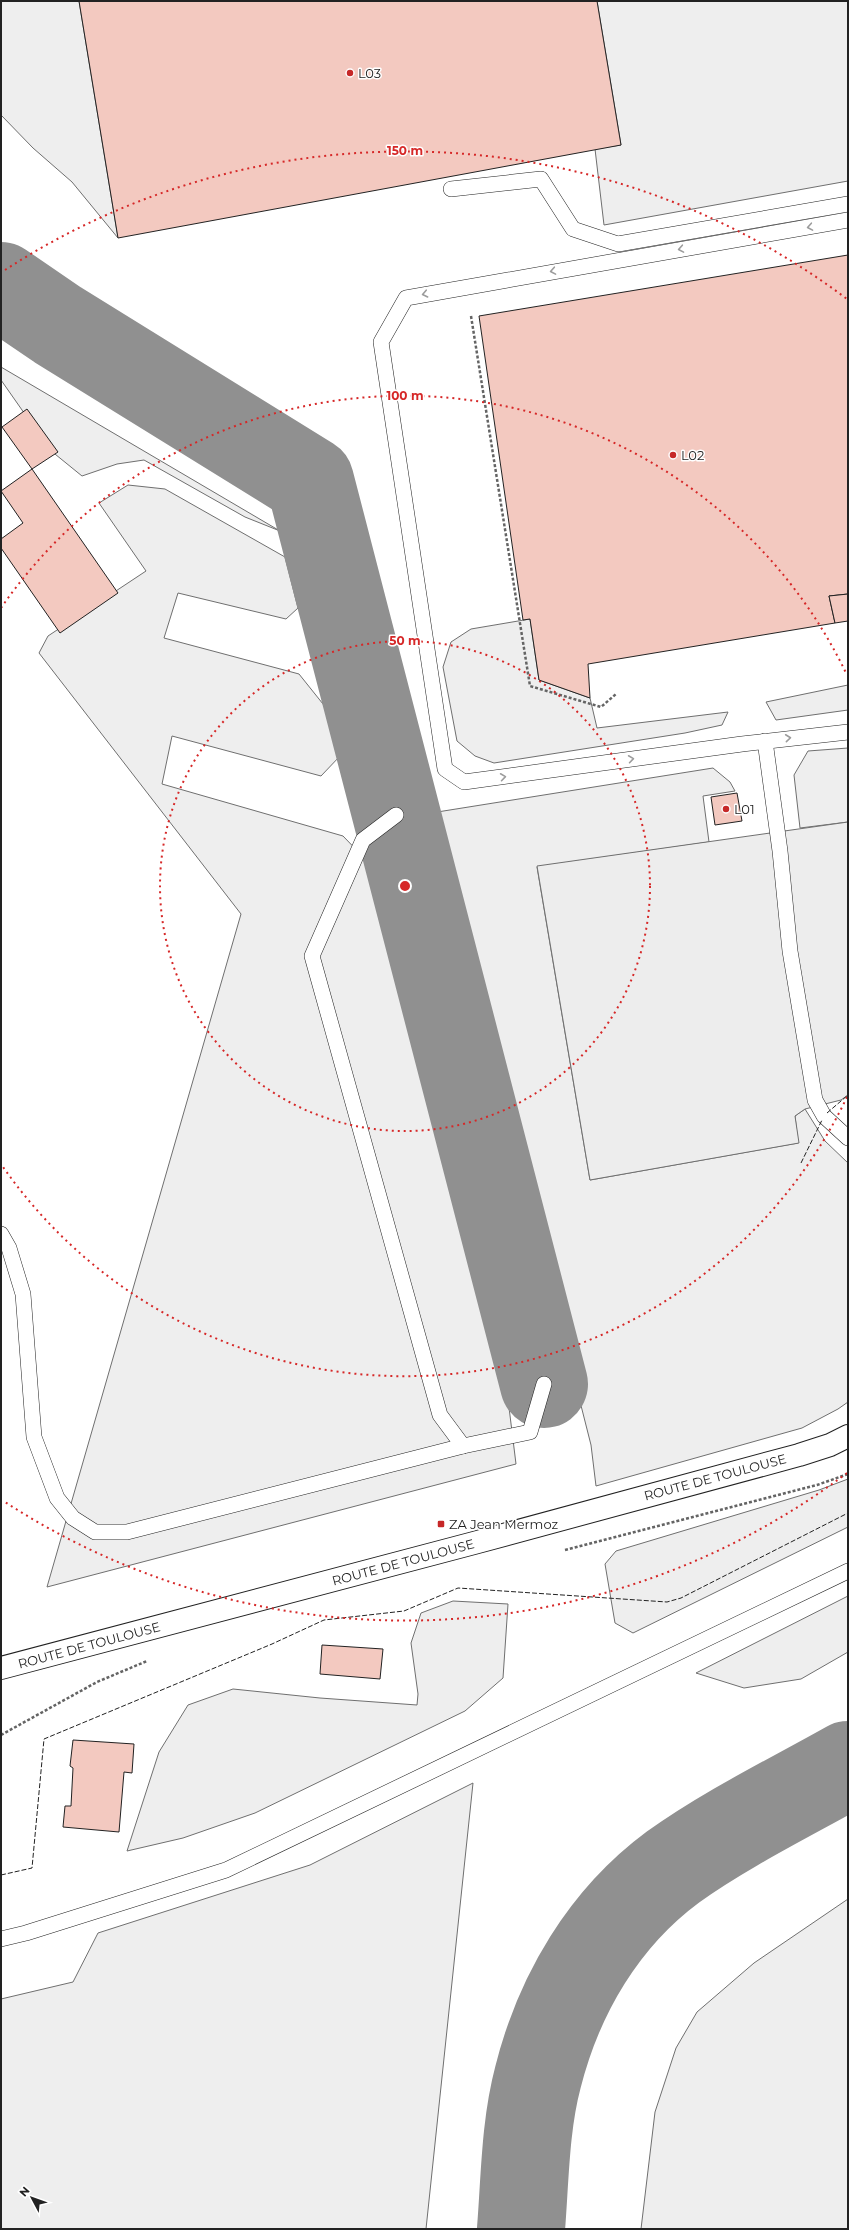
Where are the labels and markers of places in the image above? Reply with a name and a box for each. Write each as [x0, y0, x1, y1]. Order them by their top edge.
place label: L03 [358, 65, 381, 81]
marker: L03 [345, 68, 355, 78]
place label: L02 [681, 447, 704, 463]
marker: L02 [668, 450, 678, 460]
place label: L01 [734, 801, 755, 817]
marker: L01 [721, 804, 731, 814]
centre of rings [398, 879, 412, 893]
place label: ZA Jean Mermoz [449, 1516, 558, 1532]
marker: ZA Jean Mermoz [436, 1519, 446, 1529]

